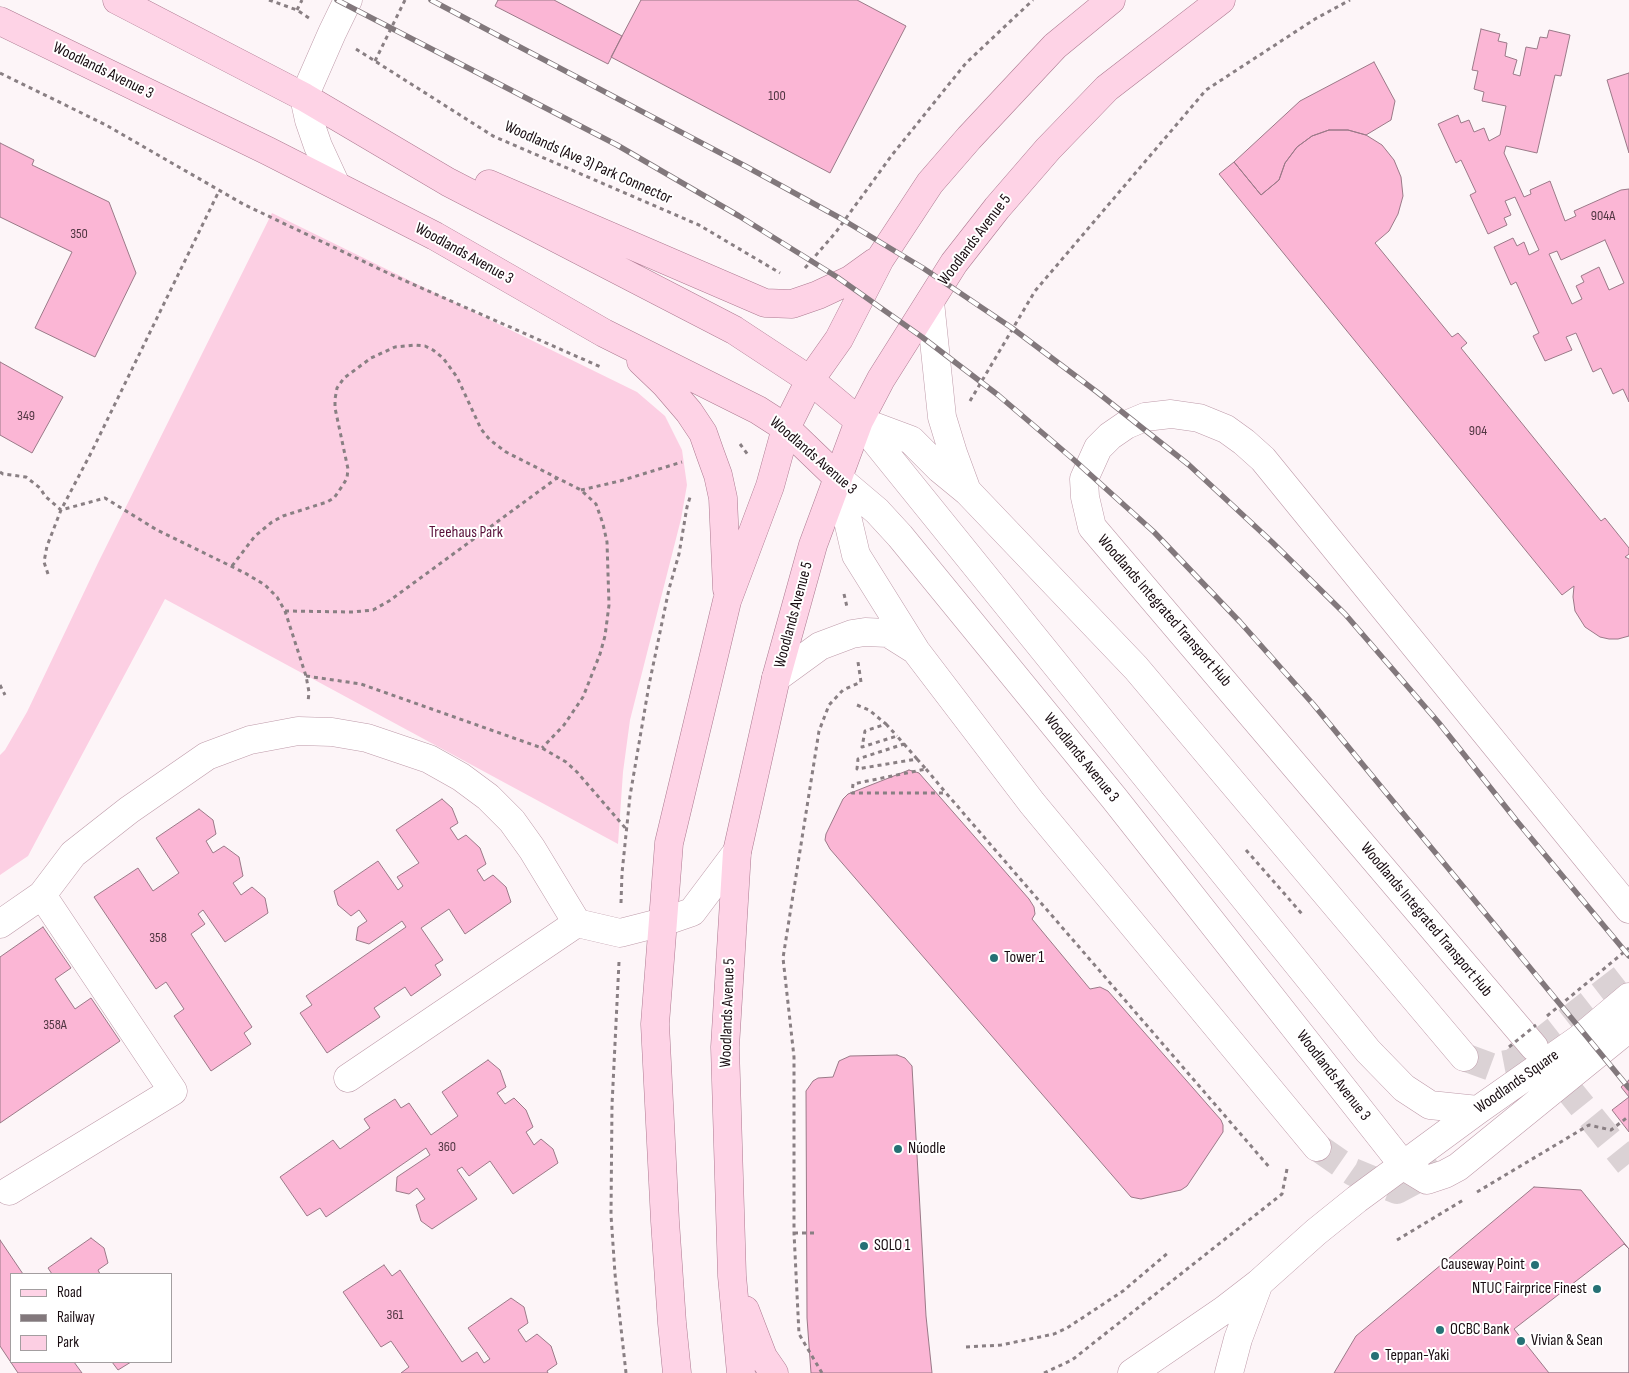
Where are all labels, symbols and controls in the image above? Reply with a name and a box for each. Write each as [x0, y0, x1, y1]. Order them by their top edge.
street label: Woodlands Avenue 3 [50, 38, 156, 104]
house number: 100 [768, 88, 786, 104]
street label: Woodlands (Ave 3) Park Connector [501, 117, 675, 209]
street label: Woodlands Avenue 5 [934, 191, 1016, 289]
house number: 904A [1591, 208, 1615, 224]
street label: Woodlands Avenue 3 [412, 219, 516, 289]
house number: 350 [70, 226, 88, 242]
house number: 349 [17, 408, 35, 424]
street label: Woodlands Avenue 3 [765, 413, 861, 499]
house number: 904 [1469, 423, 1487, 439]
park label: Treehaus Park [429, 523, 503, 543]
street label: Woodlands Integrated Transport Hub [1093, 531, 1235, 691]
street label: Woodlands Avenue 5 [771, 560, 817, 670]
street label: Woodlands Avenue 3 [1039, 709, 1123, 807]
street label: Woodlands Integrated Transport Hub [1356, 839, 1496, 1001]
house number: 358 [149, 930, 167, 946]
place label: Tower 1 [1004, 948, 1044, 968]
marker: Tower 1 [988, 952, 1000, 964]
street label: Woodlands Avenue 5 [717, 958, 739, 1068]
house number: 358A [43, 1017, 67, 1033]
street label: Woodlands Avenue 3 [1292, 1027, 1374, 1125]
street label: Woodlands Square [1471, 1046, 1563, 1118]
house number: 360 [438, 1139, 456, 1155]
place label: Núodle [908, 1139, 946, 1159]
marker: Núodle [892, 1143, 904, 1155]
place label: SOLO 1 [874, 1236, 910, 1256]
marker: SOLO 1 [858, 1240, 870, 1252]
place label: Causeway Point [1441, 1255, 1525, 1275]
marker: Causeway Point [1529, 1259, 1541, 1271]
legend [10, 1273, 172, 1363]
place label: NTUC Fairprice Finest [1472, 1279, 1587, 1299]
text: Road [57, 1283, 82, 1302]
marker: NTUC Fairprice Finest [1591, 1283, 1603, 1295]
house number: 361 [387, 1307, 403, 1323]
text: Railway [57, 1308, 95, 1327]
place label: OCBC Bank [1450, 1320, 1509, 1340]
marker: OCBC Bank [1434, 1324, 1446, 1336]
place label: Vivian & Sean [1531, 1331, 1603, 1351]
text: Park [57, 1333, 79, 1352]
marker: Vivian & Sean [1515, 1335, 1527, 1347]
place label: Teppan-Yaki [1385, 1346, 1449, 1366]
marker: Teppan-Yaki [1369, 1350, 1381, 1362]

